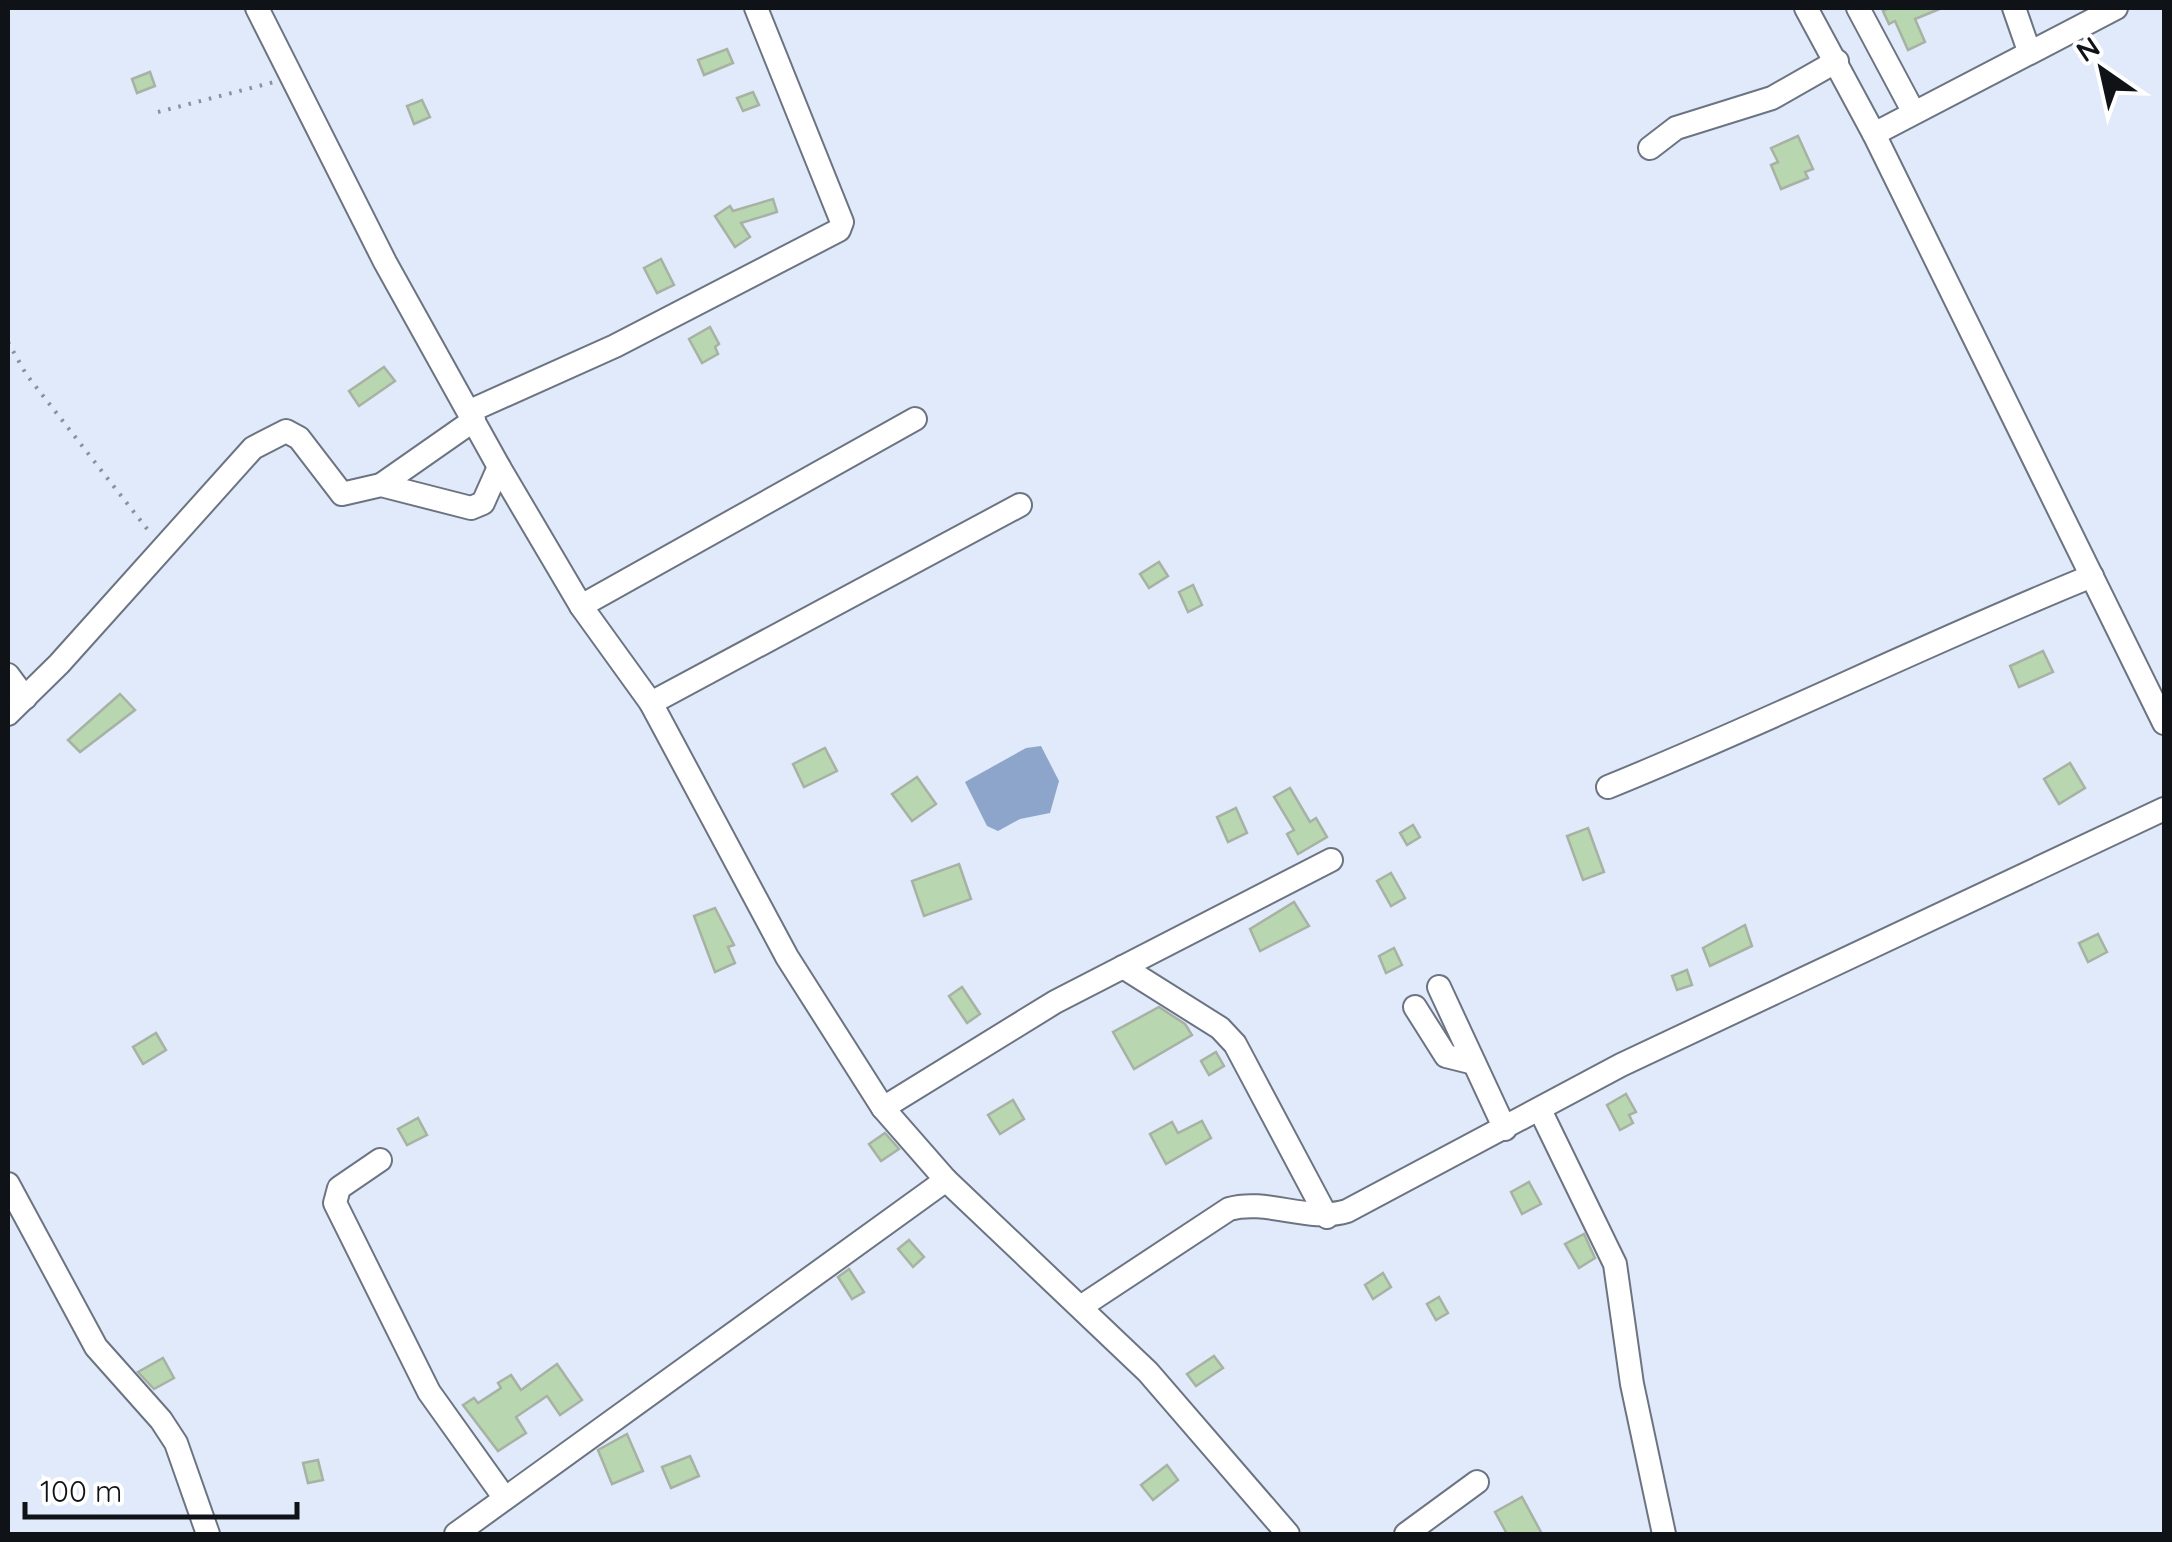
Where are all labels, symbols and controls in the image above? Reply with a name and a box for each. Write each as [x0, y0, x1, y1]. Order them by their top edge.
north arrow [2052, 20, 2152, 120]
text: N [2069, 29, 2106, 69]
scale bar [25, 1457, 298, 1519]
text: 100 m [40, 1472, 122, 1510]

